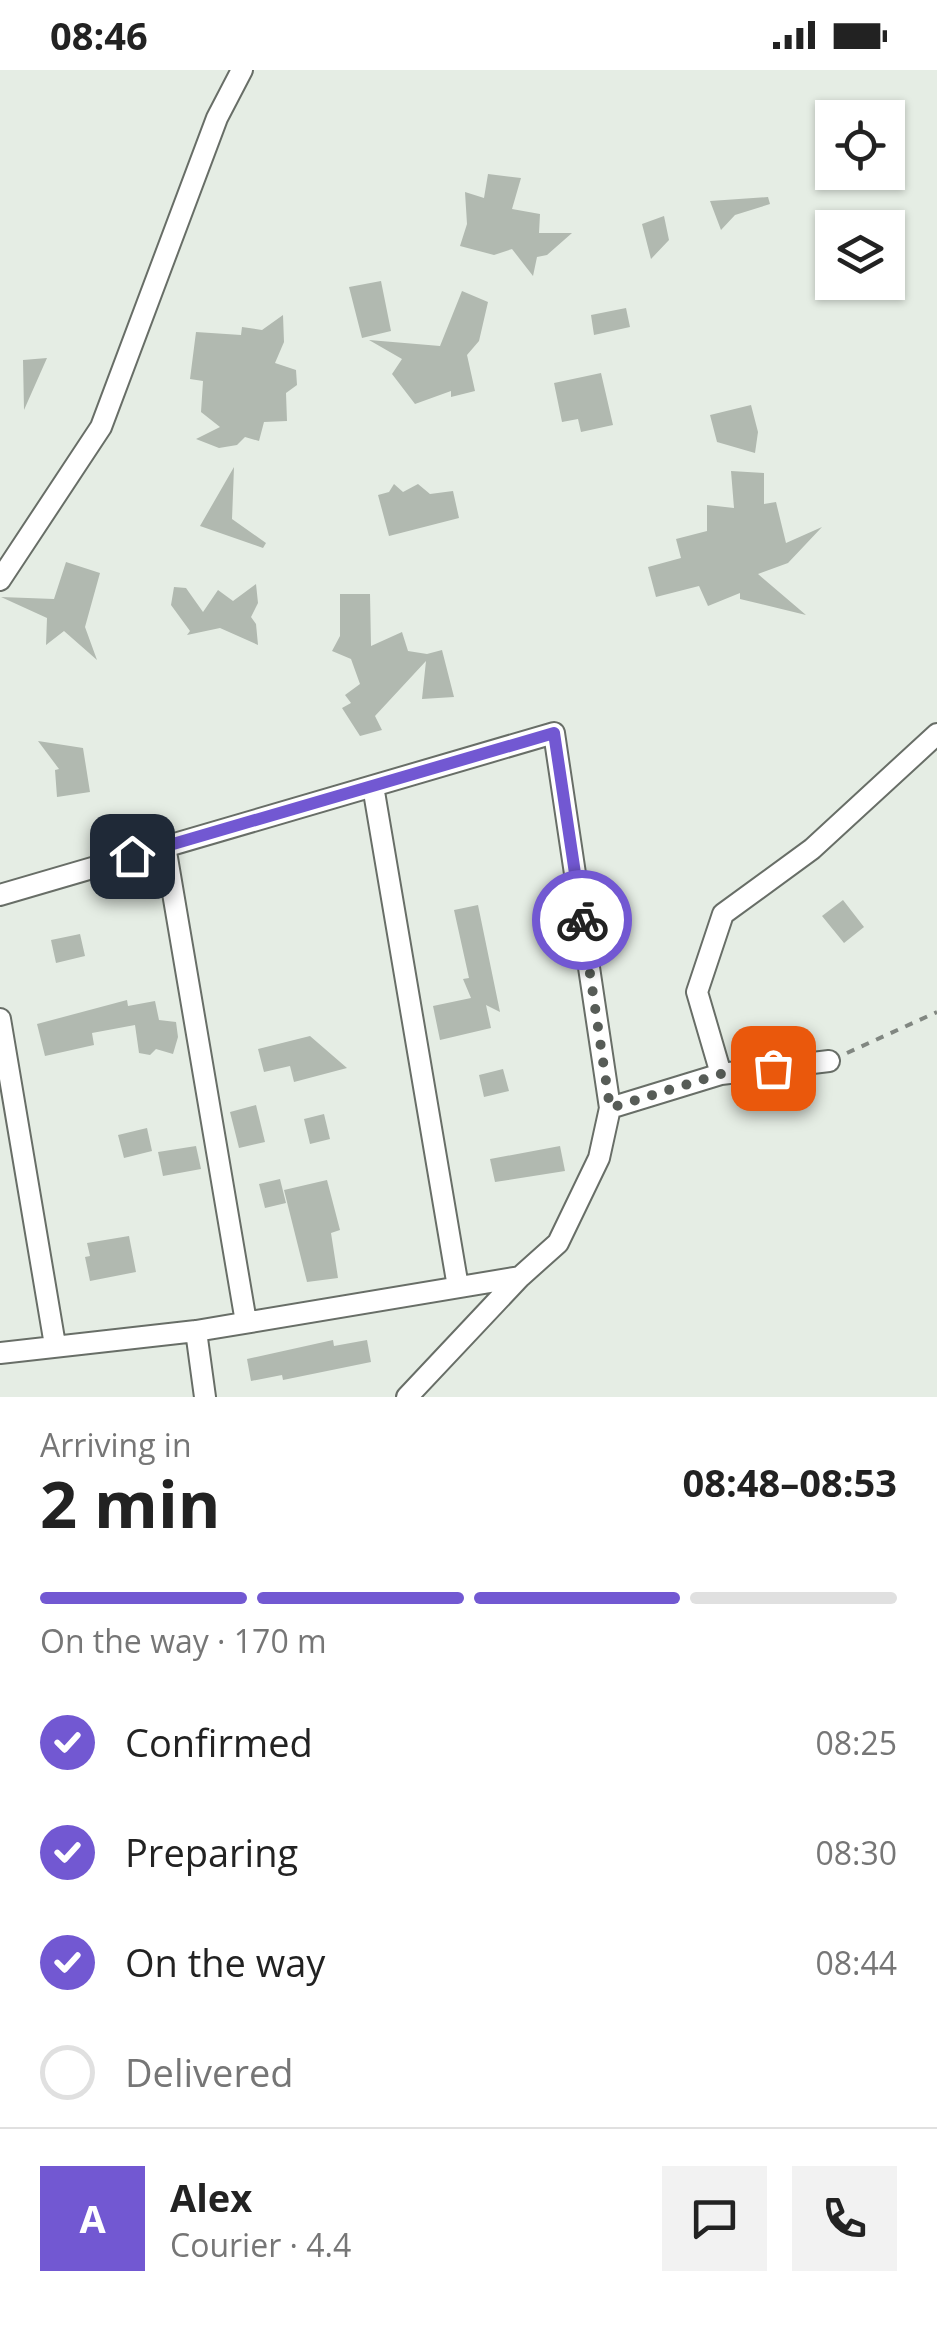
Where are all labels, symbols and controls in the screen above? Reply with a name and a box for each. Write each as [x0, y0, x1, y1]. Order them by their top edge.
text: 08:46 [50, 9, 148, 61]
map controls [815, 100, 905, 300]
button: locate [815, 100, 905, 190]
button: layers [815, 210, 905, 300]
pin [90, 814, 175, 899]
icon: home [105, 829, 160, 884]
courier [532, 870, 632, 970]
icon: bike [555, 893, 610, 948]
pin [731, 1026, 816, 1111]
icon: bag [746, 1041, 801, 1096]
text: Arriving in [40, 1423, 192, 1466]
text: 08:48–08:53 [683, 1456, 897, 1508]
text: 2 min [40, 1459, 220, 1547]
text: On the way · 170 m [40, 1619, 327, 1662]
icon: check [40, 1715, 95, 1770]
text: Confirmed [125, 1716, 313, 1768]
text: 08:25 [815, 1721, 897, 1764]
icon: check [40, 1825, 95, 1880]
text: Preparing [125, 1826, 298, 1878]
text: 08:30 [815, 1831, 897, 1874]
icon: check [40, 1935, 95, 1990]
text: On the way [125, 1936, 325, 1988]
text: 08:44 [815, 1941, 897, 1984]
text: Delivered [125, 2046, 294, 2098]
button: chat [662, 2166, 767, 2271]
button: phone [792, 2166, 897, 2271]
text: Alex [170, 2171, 252, 2223]
text: A [79, 2192, 106, 2244]
text: Courier · 4.4 [170, 2223, 351, 2266]

